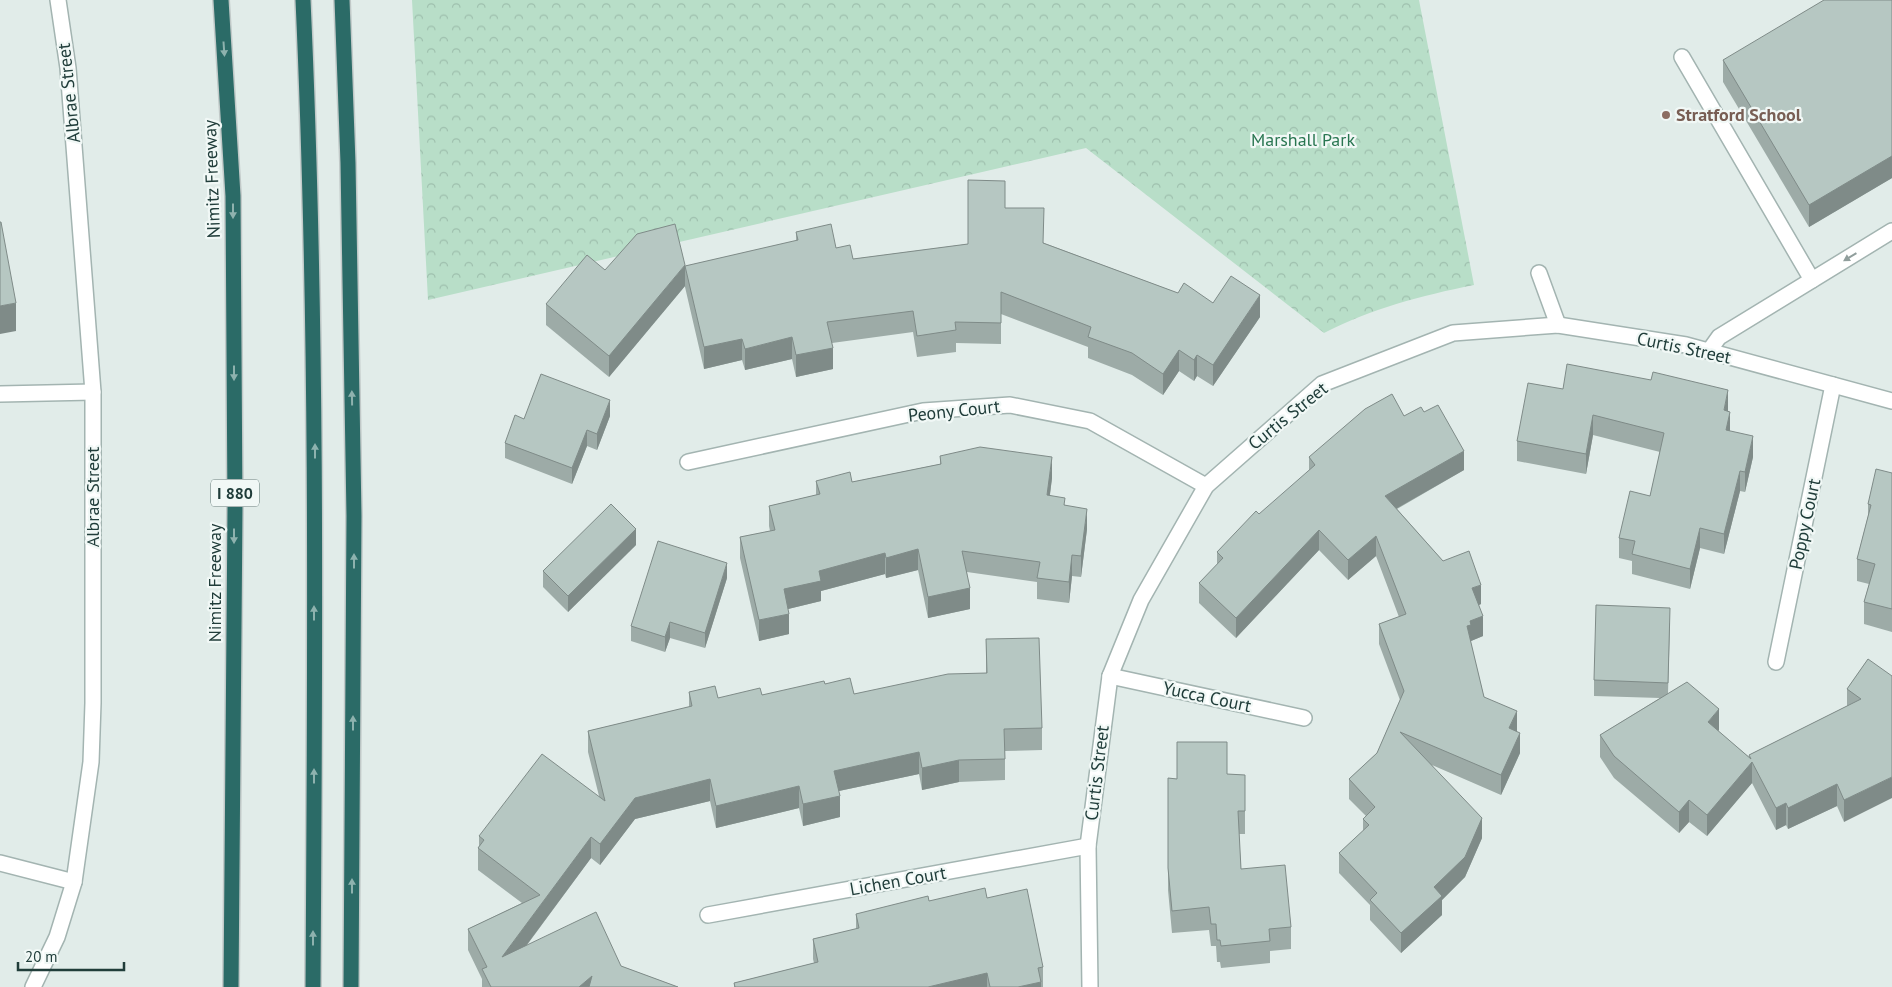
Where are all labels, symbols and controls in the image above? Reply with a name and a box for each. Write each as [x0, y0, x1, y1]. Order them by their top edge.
one-way arrow [220, 41, 228, 57]
street label: Albrae Street [52, 42, 85, 144]
place label: Stratford School [1676, 103, 1802, 126]
marker: Stratford School [1660, 109, 1672, 121]
street label: Nimitz Freeway [198, 119, 225, 239]
park label: Marshall Park [1251, 128, 1355, 151]
one-way arrow [229, 203, 237, 219]
one-way arrow [1844, 252, 1857, 261]
street label: Curtis Street [1635, 326, 1733, 369]
one-way arrow [230, 366, 238, 382]
street label: Curtis Street [1243, 377, 1332, 455]
one-way arrow [348, 390, 356, 406]
street label: Peony Court [907, 394, 1001, 427]
one-way arrow [311, 443, 319, 459]
street label: Albrae Street [81, 447, 104, 547]
street label: Poppy Court [1784, 476, 1825, 572]
road number: I 880 [211, 479, 259, 506]
street label: Nimitz Freeway [203, 523, 226, 642]
one-way arrow [230, 528, 238, 544]
one-way arrow [350, 553, 358, 569]
one-way arrow [310, 605, 318, 621]
street label: Yucca Court [1161, 676, 1253, 717]
one-way arrow [349, 715, 357, 731]
street label: Curtis Street [1079, 724, 1114, 822]
one-way arrow [310, 768, 318, 784]
street label: Lichen Court [848, 861, 948, 900]
one-way arrow [348, 878, 356, 894]
one-way arrow [309, 930, 317, 946]
scale bar [18, 940, 124, 972]
text: 20 m [25, 947, 58, 966]

